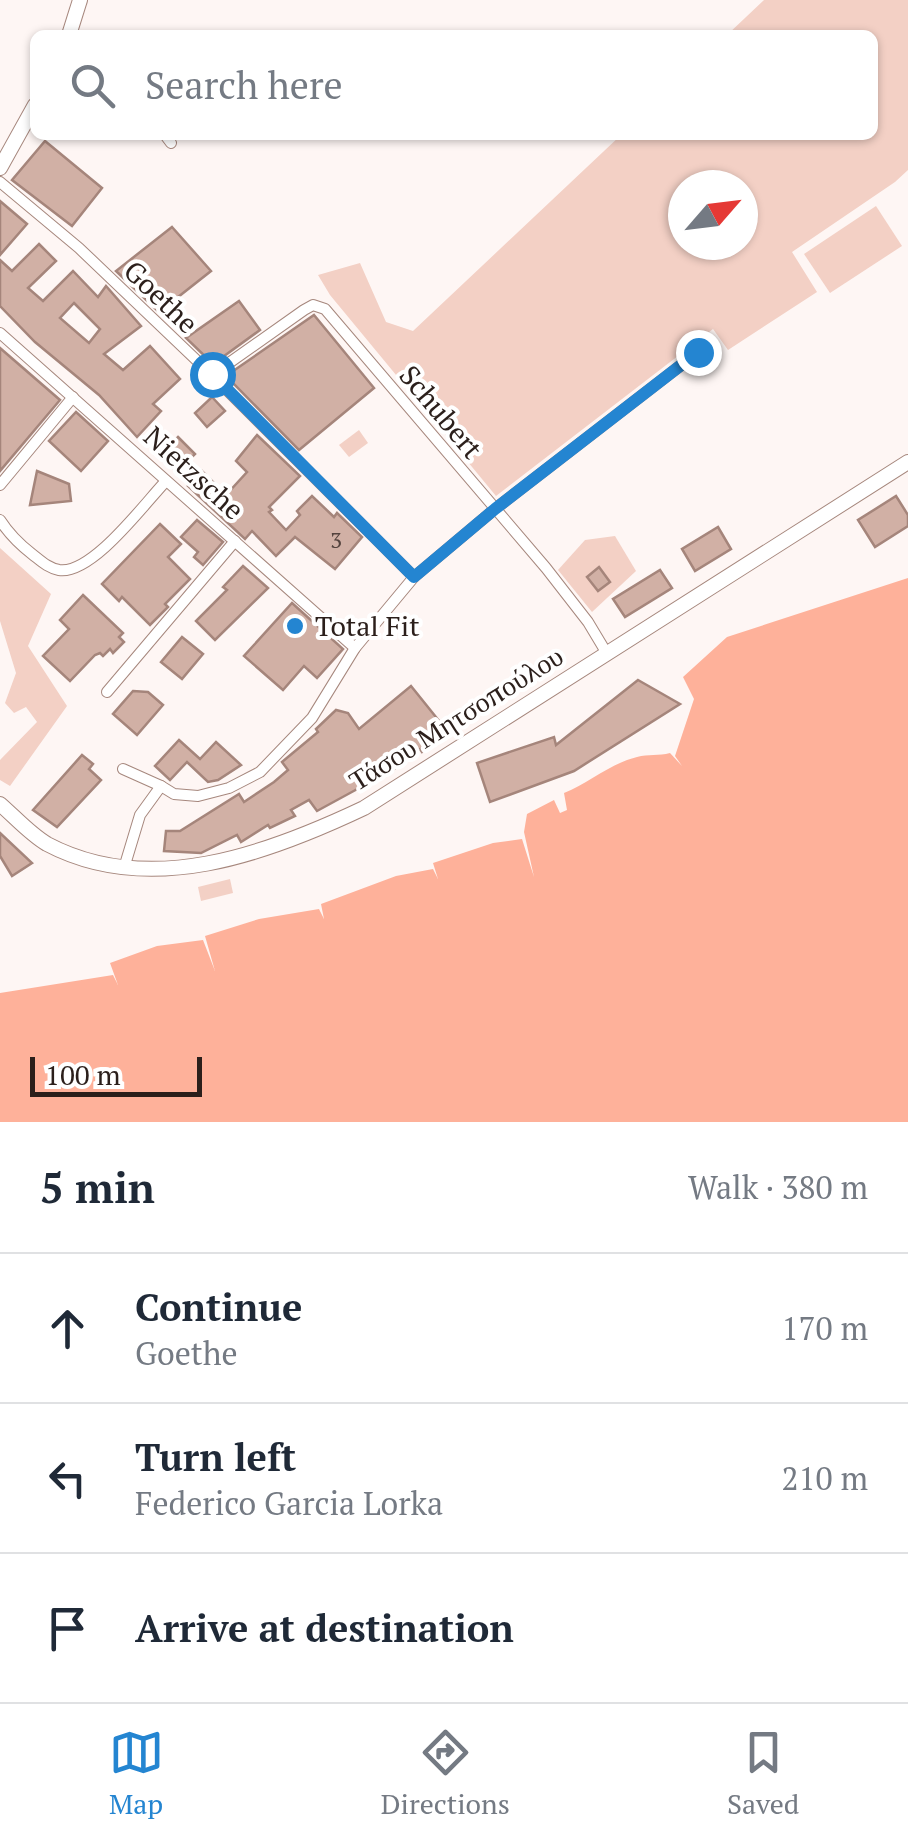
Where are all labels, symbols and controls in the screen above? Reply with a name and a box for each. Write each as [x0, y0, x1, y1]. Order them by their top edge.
search box [30, 30, 878, 140]
icon: search [65, 58, 120, 113]
text: Search here [145, 60, 343, 110]
north arrow [668, 170, 758, 260]
street label: Goethe [116, 252, 206, 341]
route end [676, 330, 722, 376]
route start [190, 352, 236, 398]
street label: Schubert [392, 357, 492, 467]
street label: Nietzsche [136, 418, 252, 527]
house number: 3 [330, 525, 342, 554]
place label: Total Fit [315, 607, 420, 644]
marker: Total Fit [284, 615, 306, 637]
street label: Τάσου Μητσοπούλου [342, 637, 570, 798]
scale bar [30, 1052, 202, 1096]
text: 100 m [45, 1056, 121, 1093]
text: 5 min [40, 1159, 155, 1215]
text: Walk · 380 m [688, 1166, 868, 1208]
text: Continue [135, 1282, 302, 1332]
icon: ahead [40, 1301, 95, 1356]
text: 170 m [781, 1307, 868, 1349]
text: Goethe [135, 1332, 238, 1374]
text: Turn left [135, 1432, 296, 1482]
icon: left [40, 1451, 95, 1506]
text: 210 m [781, 1457, 868, 1499]
text: Federico Garcia Lorka [135, 1482, 443, 1524]
icon: arrive [40, 1601, 95, 1656]
text: Arrive at destination [135, 1603, 514, 1653]
tab: Map [109, 1725, 164, 1822]
tab: Directions [381, 1725, 510, 1822]
tab: Saved [727, 1725, 799, 1822]

